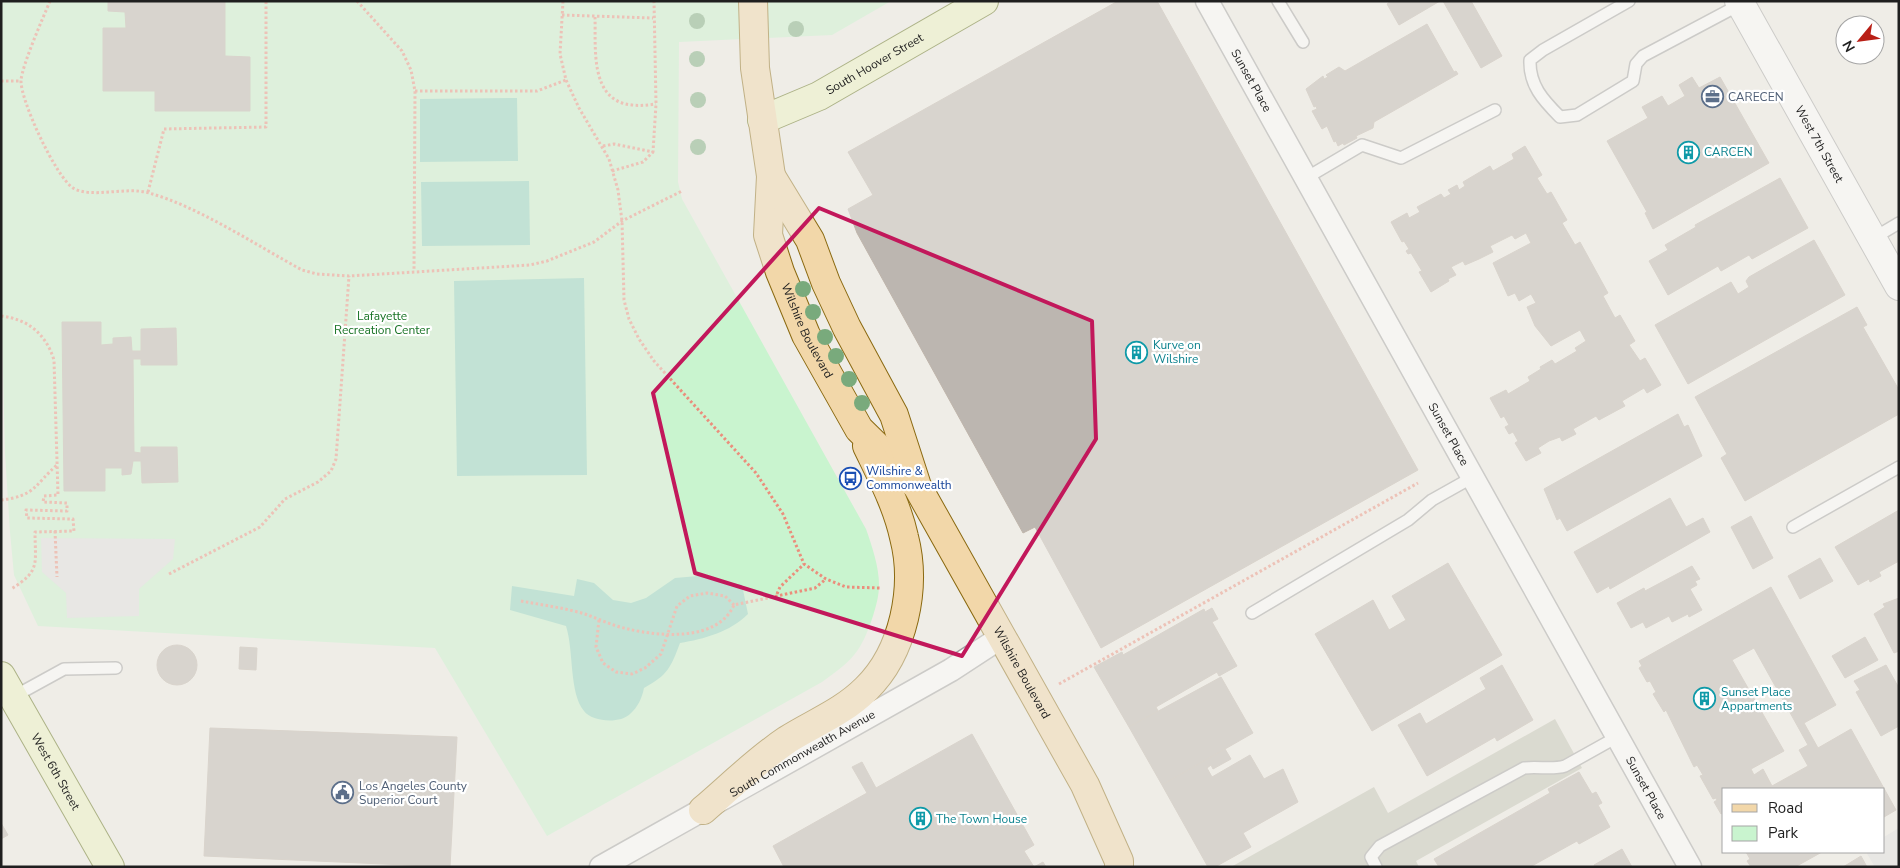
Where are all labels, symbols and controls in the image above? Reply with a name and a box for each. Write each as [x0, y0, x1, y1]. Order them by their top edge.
north arrow [1835, 15, 1885, 65]
street label: South Hoover Street [823, 29, 927, 98]
text: N [1838, 37, 1860, 55]
street label: Sunset Place [1227, 46, 1275, 115]
office icon: CARECEN [1700, 85, 1724, 109]
place label: CARECEN [1728, 89, 1784, 105]
street label: West 7th Street [1791, 103, 1848, 186]
building icon: CARCEN [1676, 140, 1700, 164]
place label: CARCEN [1704, 144, 1753, 160]
street label: Wilshire Boulevard [778, 281, 837, 381]
park label: Lafayette Recreation Center [334, 308, 431, 338]
place label: Kurve on Wilshire [1153, 337, 1201, 367]
building icon: Kurve on Wilshire [1125, 340, 1149, 364]
street label: Sunset Place [1425, 400, 1473, 469]
place label: Wilshire & Commonwealth [866, 463, 952, 493]
bus stop icon: Wilshire & Commonwealth [838, 466, 862, 490]
street label: Wilshire Boulevard [989, 623, 1054, 722]
place label: Sunset Place Appartments [1721, 684, 1793, 714]
building icon: Sunset Place Appartments [1693, 687, 1717, 711]
street label: South Commonwealth Avenue [727, 706, 878, 801]
street label: West 6th Street [27, 730, 84, 814]
street label: Sunset Place [1622, 754, 1670, 822]
place label: Los Angeles County Superior Court [359, 778, 468, 808]
public building icon: Los Angeles County Superior Court [331, 781, 355, 805]
legend [1722, 788, 1885, 853]
text: Road [1768, 798, 1803, 818]
building icon: The Town House [908, 807, 932, 831]
place label: The Town House [936, 811, 1027, 827]
text: Park [1768, 823, 1798, 843]

